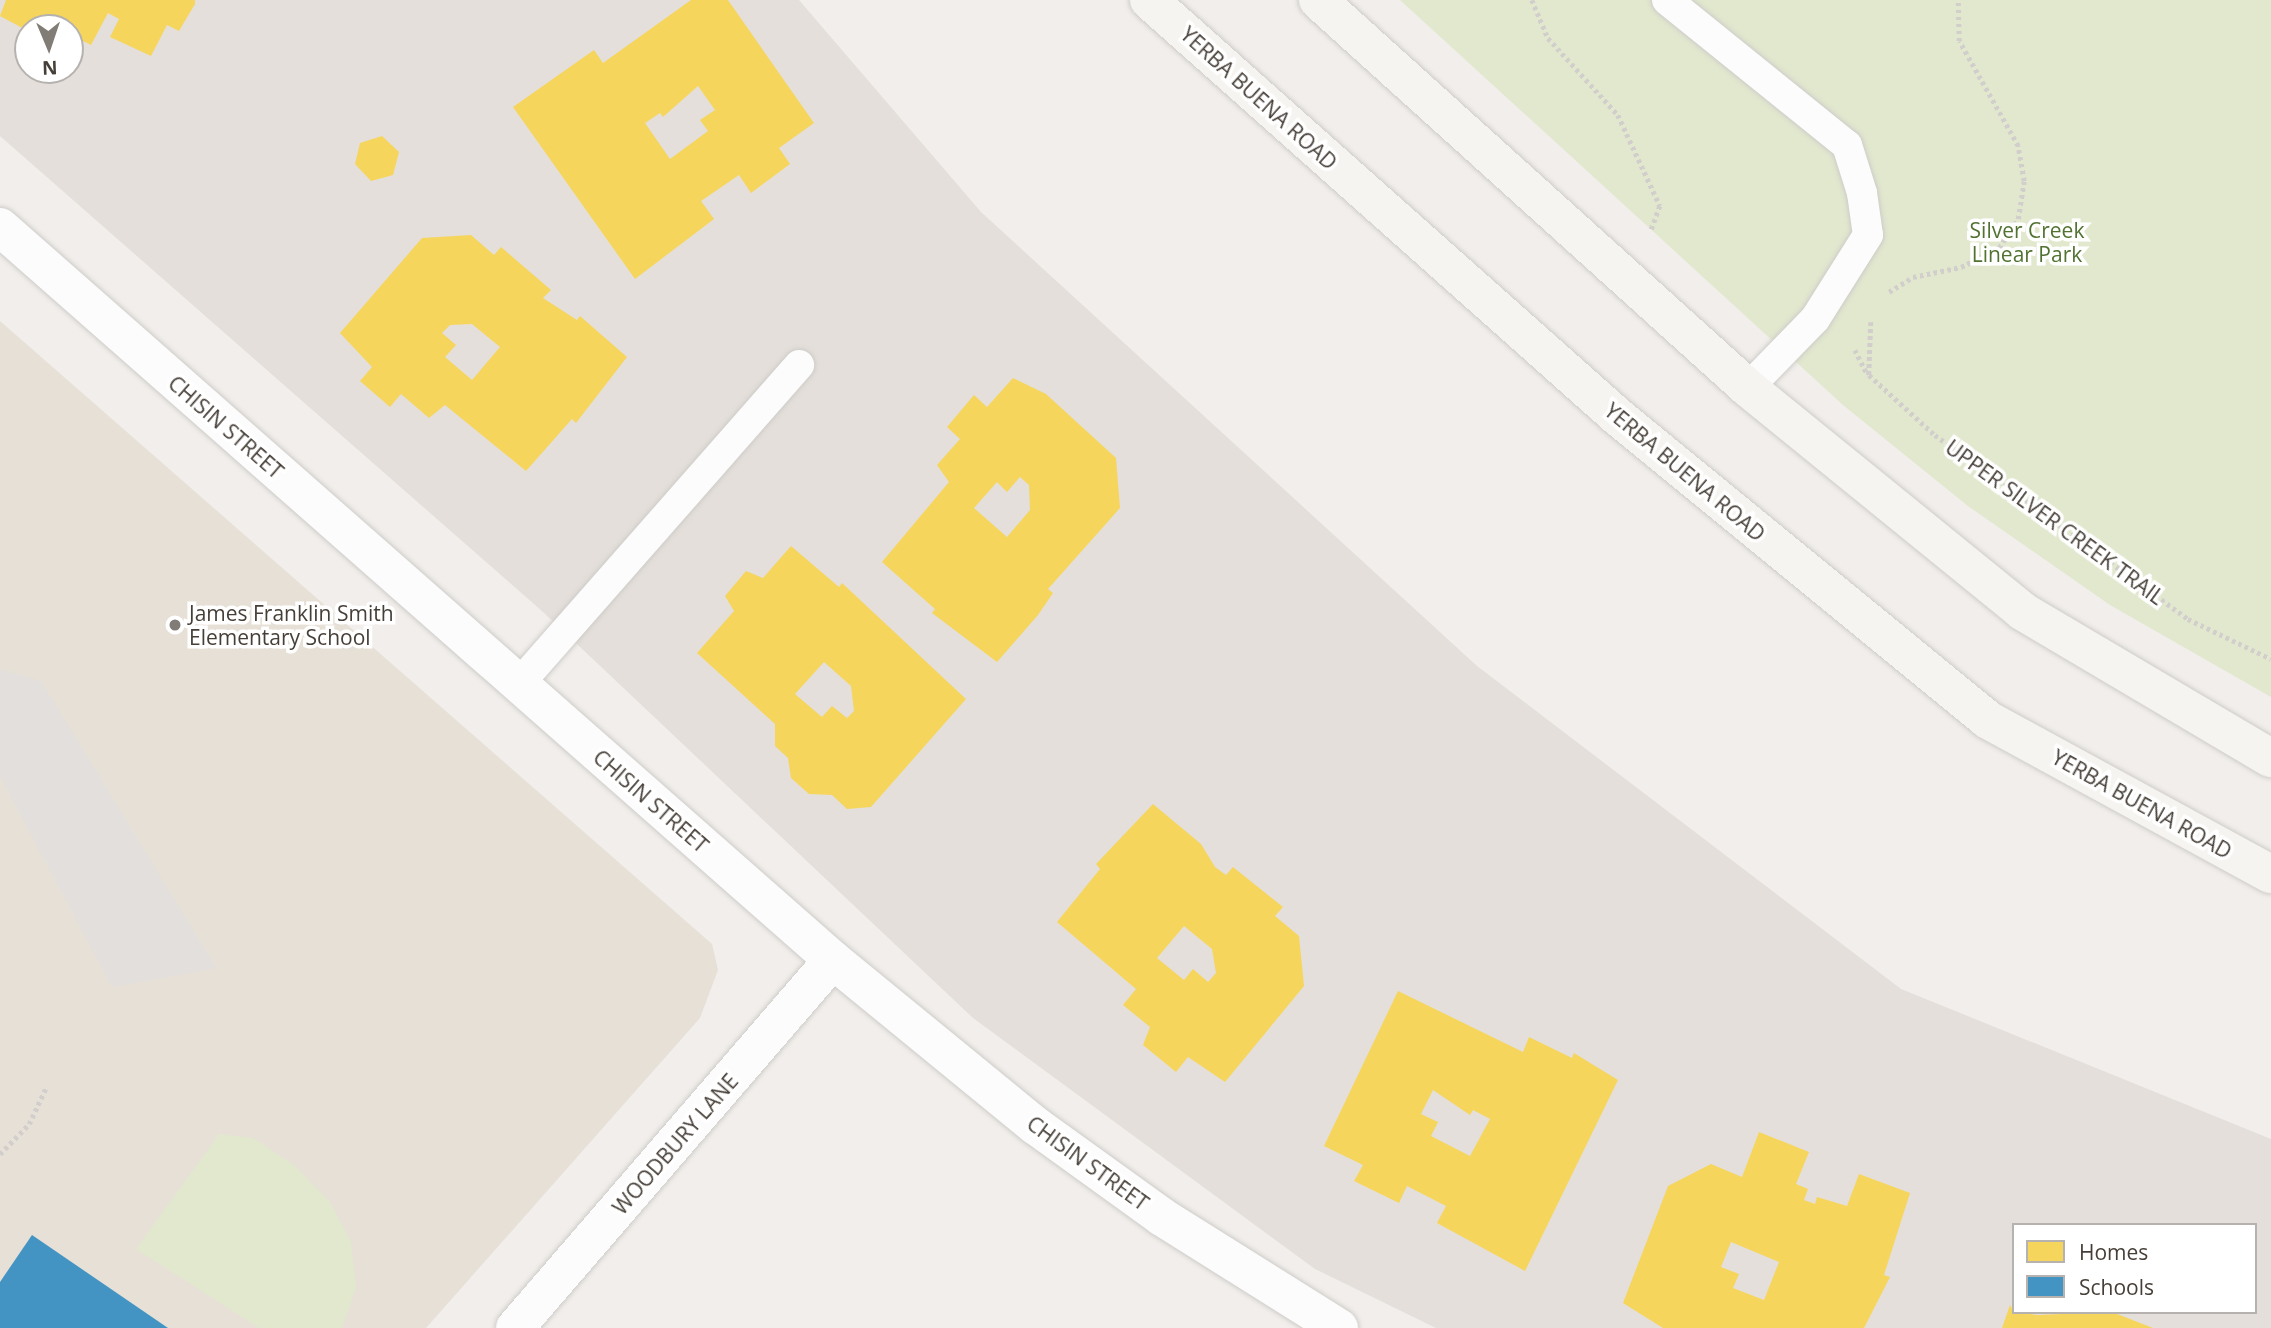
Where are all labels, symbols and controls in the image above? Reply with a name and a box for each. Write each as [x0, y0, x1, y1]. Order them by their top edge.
north arrow [14, 14, 84, 84]
street label: YERBA BUENA ROAD [1176, 21, 1342, 175]
text: N [41, 55, 58, 81]
park label: Silver Creek Linear Park [1970, 217, 2084, 267]
street label: CHISIN STREET [163, 370, 289, 484]
street label: YERBA BUENA ROAD [1600, 398, 1770, 546]
street label: UPPER SILVER CREEK TRAIL [1941, 434, 2169, 610]
place label: James Franklin Smith Elementary School [189, 600, 394, 650]
marker: James Franklin Smith Elementary School [167, 617, 183, 633]
street label: CHISIN STREET [588, 744, 714, 858]
street label: YERBA BUENA ROAD [2048, 744, 2236, 864]
street label: WOODBURY LANE [607, 1069, 743, 1219]
street label: CHISIN STREET [1022, 1110, 1154, 1216]
legend [2012, 1223, 2257, 1314]
text: Homes [2079, 1238, 2148, 1266]
text: Schools [2079, 1273, 2154, 1301]

